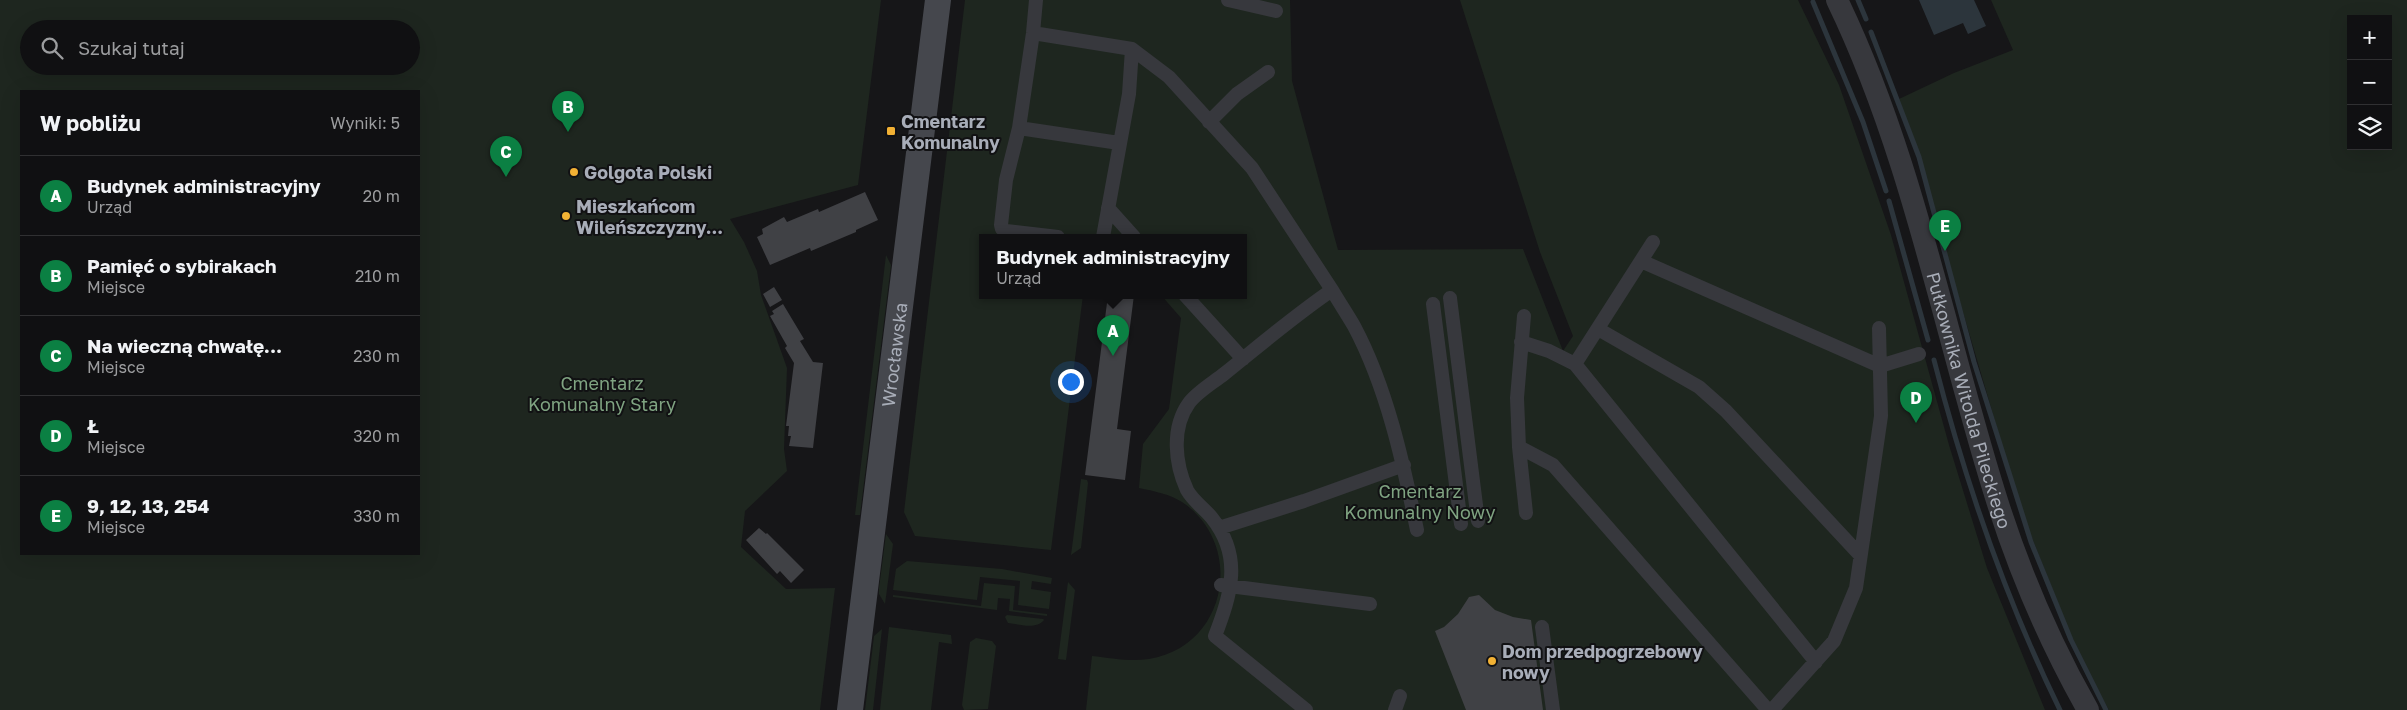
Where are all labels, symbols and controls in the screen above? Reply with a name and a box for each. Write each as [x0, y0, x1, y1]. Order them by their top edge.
map controls [2347, 15, 2392, 150]
button: + [2347, 15, 2392, 60]
search box [20, 20, 420, 75]
icon: search [38, 34, 66, 62]
text: Szukaj tutaj [78, 36, 185, 59]
button: − [2347, 60, 2392, 105]
pin: B [552, 91, 584, 132]
button: layers [2347, 105, 2392, 150]
text: W pobliżu [40, 110, 141, 136]
place label: Cmentarz Komunalny [901, 110, 1000, 153]
text: Wyniki: 5 [330, 113, 400, 133]
marker: Cmentarz Komunalny [885, 125, 897, 137]
pin: C [490, 136, 522, 177]
place label: Golgota Polski [584, 161, 712, 183]
marker: Golgota Polski [568, 166, 580, 178]
text: Budynek administracyjny [87, 174, 321, 197]
text: A [50, 186, 62, 206]
text: 20 m [363, 186, 400, 206]
place label: Mieszkańcom Wileńszczyzny... [576, 195, 723, 238]
text: Urząd [87, 197, 132, 217]
marker: Mieszkańcom Wileńszczyzny... [560, 210, 572, 222]
pin: E [1929, 210, 1961, 251]
popup [979, 234, 1247, 299]
text: Budynek administracyjny [996, 245, 1230, 268]
text: Pamięć o sybirakach [87, 254, 277, 277]
text: B [50, 266, 62, 286]
text: 210 m [355, 266, 400, 286]
text: Urząd [996, 268, 1041, 288]
street label: Pułkownika Witolda Pileckiego [1922, 269, 2016, 531]
text: Miejsce [87, 277, 145, 297]
street label: Wrocławska [877, 301, 911, 408]
pin: A [1097, 315, 1129, 356]
text: Na wieczną chwałę... [87, 334, 282, 357]
text: C [50, 346, 62, 366]
text: 230 m [353, 346, 400, 366]
text: Miejsce [87, 357, 145, 377]
your location [1058, 369, 1084, 395]
park label: Cmentarz Komunalny Stary [528, 372, 676, 415]
pin: D [1900, 382, 1932, 423]
text: Ł [87, 414, 99, 437]
text: D [50, 426, 62, 446]
text: 320 m [353, 426, 400, 446]
text: Miejsce [87, 437, 145, 457]
park label: Cmentarz Komunalny Nowy [1344, 480, 1496, 523]
text: 9, 12, 13, 254 [87, 494, 209, 517]
text: E [51, 506, 61, 526]
text: 330 m [353, 506, 400, 526]
text: Miejsce [87, 517, 145, 537]
place label: Dom przedpogrzebowy nowy [1502, 640, 1703, 683]
marker: Dom przedpogrzebowy nowy [1486, 655, 1498, 667]

